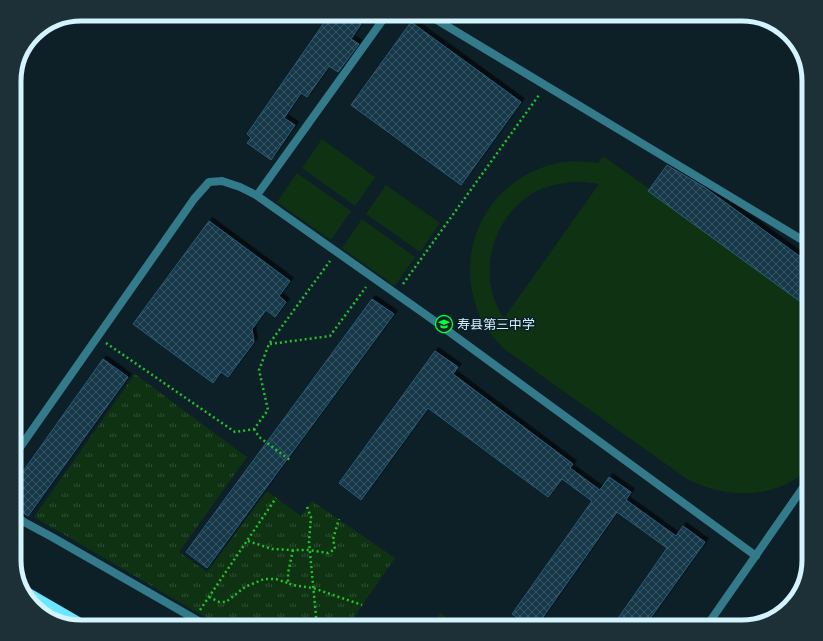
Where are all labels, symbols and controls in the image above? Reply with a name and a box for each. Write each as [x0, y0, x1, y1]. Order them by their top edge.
school or university icon: 寿县第三中学 [434, 314, 454, 334]
place label: 寿县第三中学 [457, 316, 535, 332]

